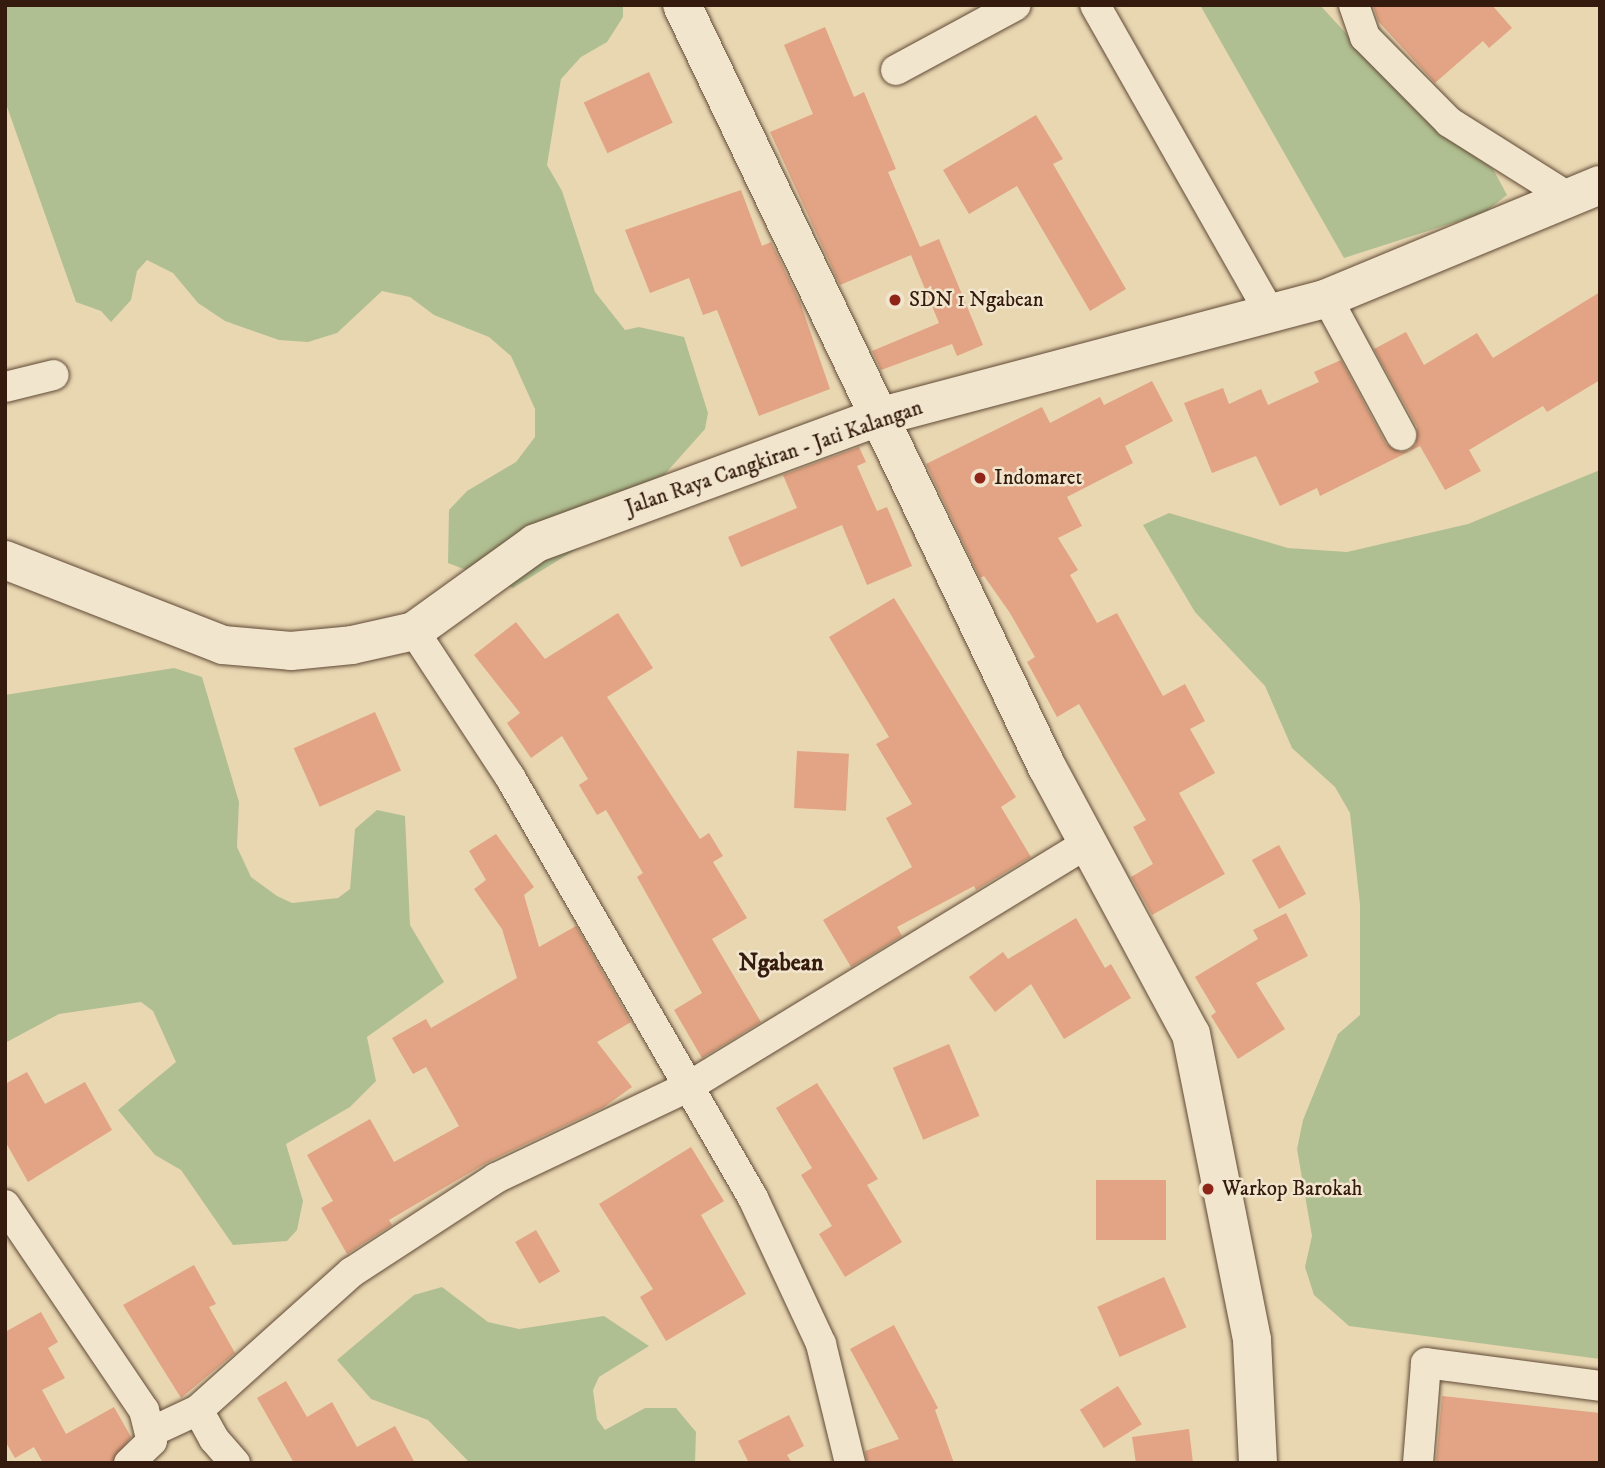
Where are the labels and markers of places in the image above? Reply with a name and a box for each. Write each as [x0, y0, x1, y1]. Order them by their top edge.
place label: SDN 1 Ngabean [909, 287, 1044, 313]
marker: SDN 1 Ngabean [887, 292, 903, 308]
place label: Indomaret [994, 465, 1082, 491]
marker: Indomaret [972, 470, 988, 486]
place label: Warkop Barokah [1222, 1176, 1363, 1202]
marker: Warkop Barokah [1200, 1181, 1216, 1197]

